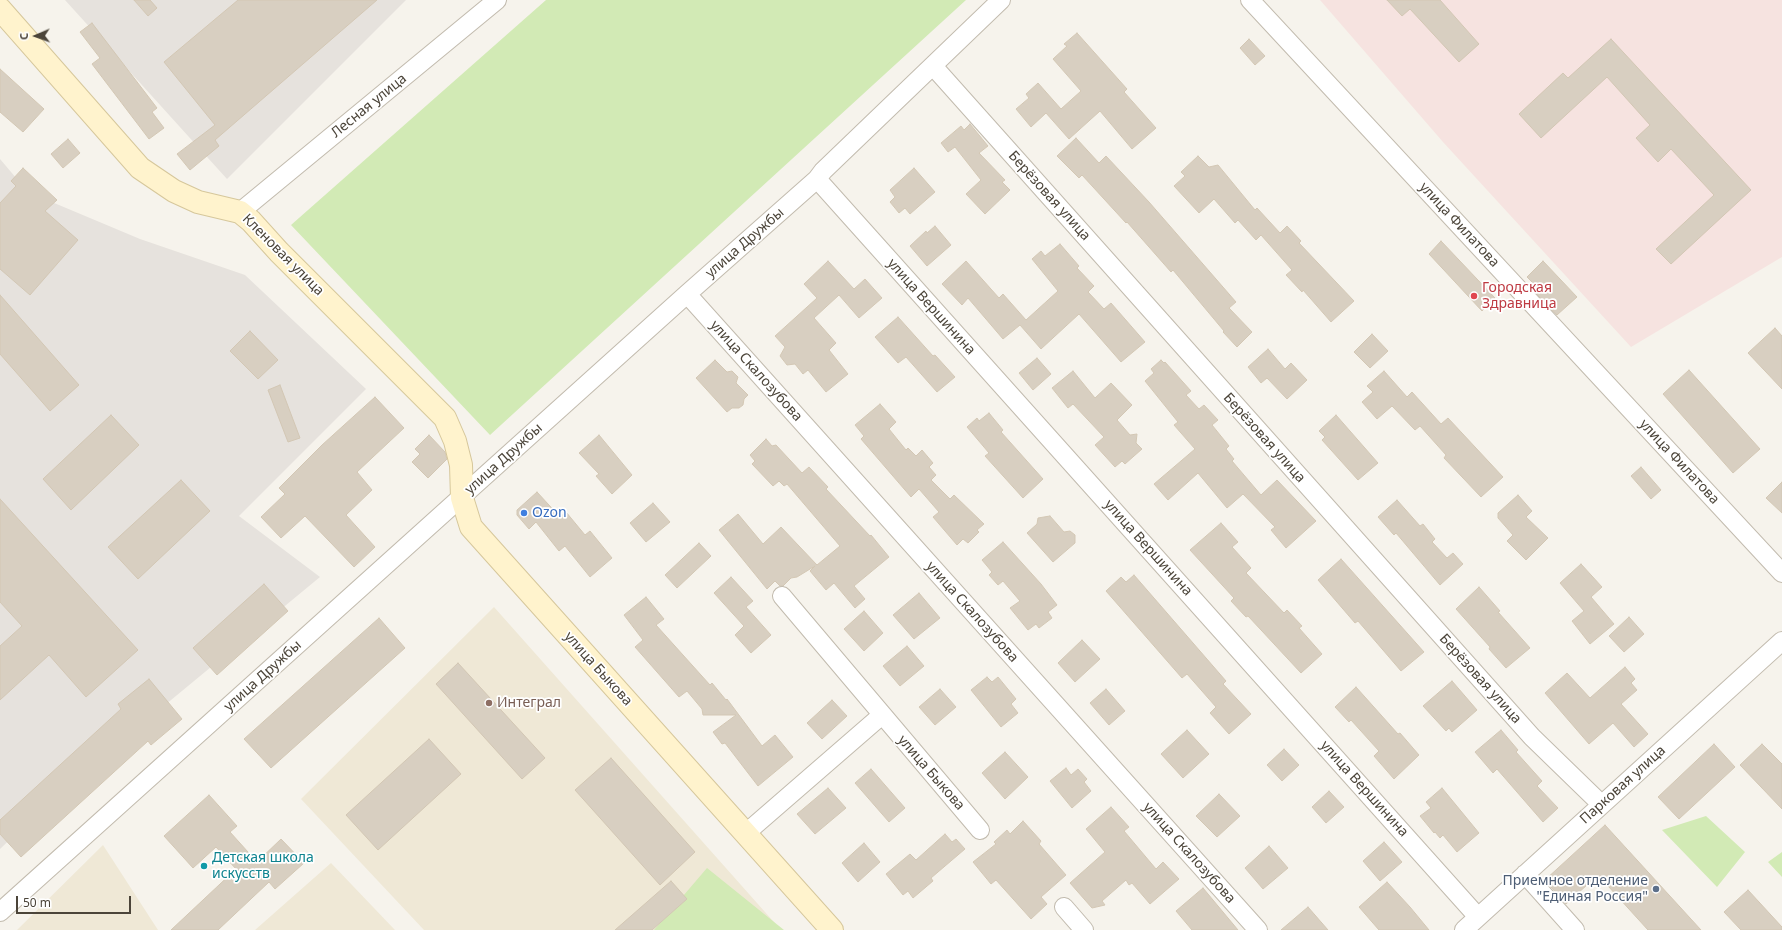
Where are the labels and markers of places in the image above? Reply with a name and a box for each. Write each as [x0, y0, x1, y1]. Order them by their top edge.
place label: Городская Здравница [1482, 280, 1556, 312]
marker: Городская Здравница [1469, 291, 1479, 301]
place label: Ozon [532, 505, 567, 521]
marker: Ozon [519, 508, 529, 518]
place label: Интеграл [497, 695, 561, 711]
marker: Интеграл [484, 698, 494, 708]
place label: Детская школа искусств [212, 850, 314, 882]
marker: Детская школа искусств [199, 861, 209, 871]
place label: Приемное отделение "Единая Россия" [1503, 873, 1648, 906]
marker: Приемное отделение "Единая Россия" [1651, 884, 1661, 894]

